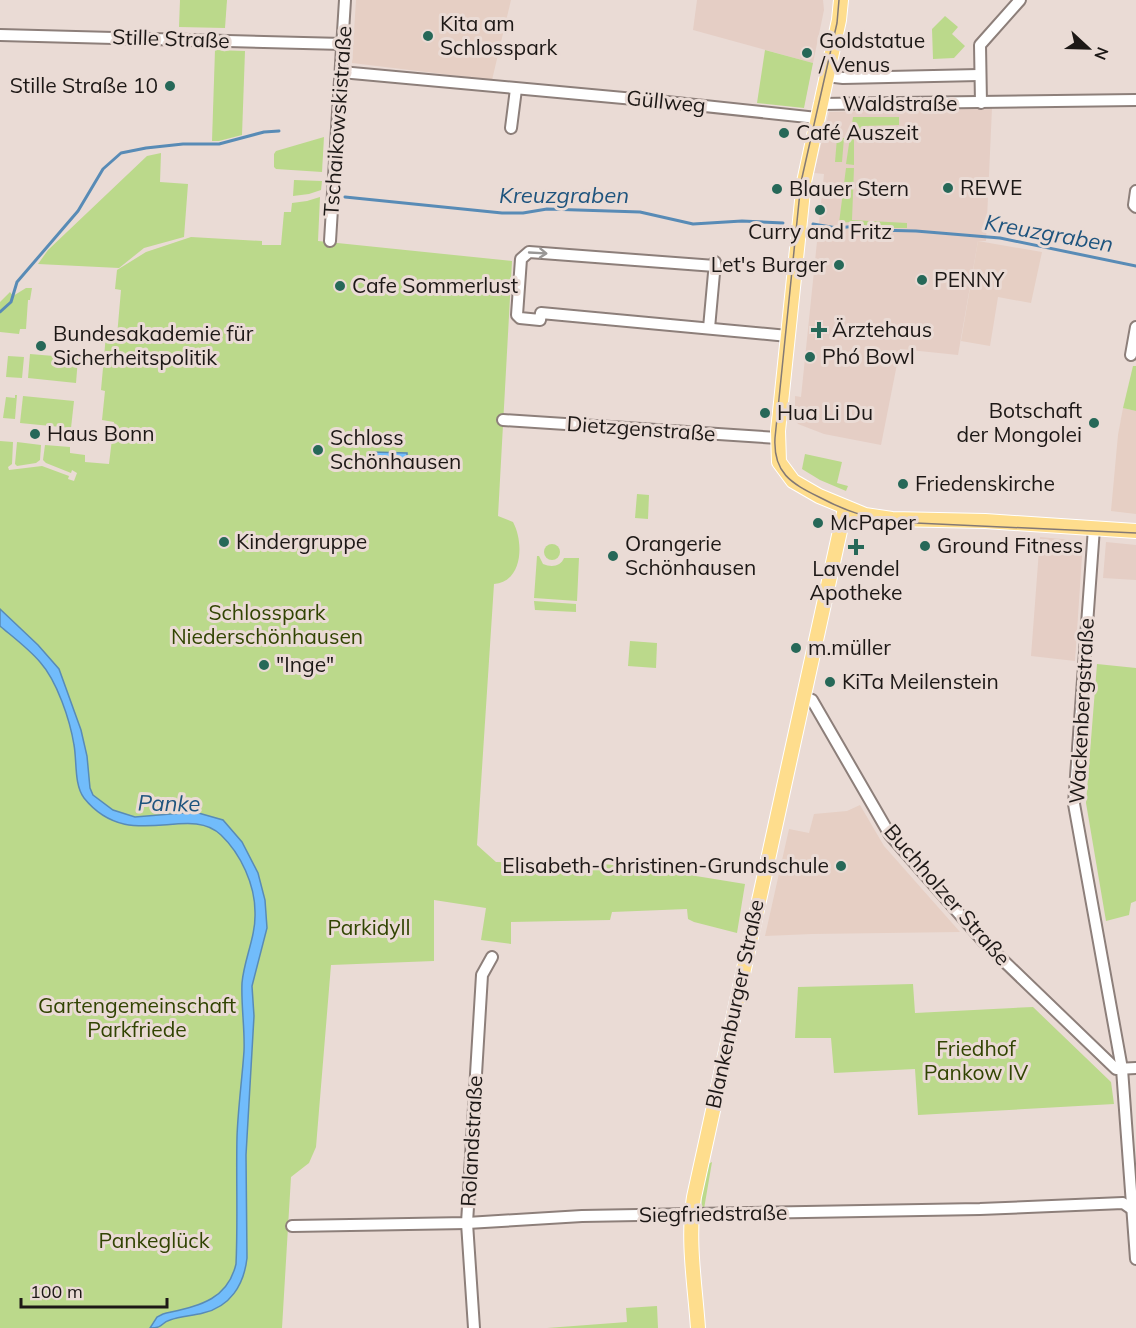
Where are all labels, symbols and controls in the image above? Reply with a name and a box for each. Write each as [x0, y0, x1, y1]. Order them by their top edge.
place label: Kita am Schlosspark [440, 10, 557, 60]
north arrow [1058, 18, 1118, 78]
street label: Stille Straße [112, 23, 230, 53]
street label: Tschaikowskistraße [317, 25, 357, 217]
place label: Goldstatue / Venus [818, 27, 925, 77]
marker: Kita am Schlosspark [421, 29, 435, 43]
text: N [1090, 44, 1113, 63]
marker: Goldstatue / Venus [800, 46, 814, 60]
place label: Stille Straße 10 [10, 72, 158, 98]
marker: Stille Straße 10 [163, 79, 177, 93]
street label: Güllweg [625, 84, 707, 118]
street label: Waldstraße [843, 90, 957, 116]
place label: Café Auszeit [796, 119, 919, 145]
marker: Café Auszeit [777, 126, 791, 140]
place label: REWE [960, 174, 1022, 200]
place label: Blauer Stern [789, 175, 909, 201]
water label: Kreuzgraben [499, 181, 629, 209]
marker: REWE [941, 181, 955, 195]
marker: Blauer Stern [770, 182, 784, 196]
marker: Curry and Fritz [813, 203, 827, 217]
water label: Kreuzgraben [983, 208, 1115, 258]
place label: Curry and Fritz [748, 218, 892, 244]
one-way arrow [528, 248, 548, 259]
place label: Let's Burger [711, 251, 827, 277]
marker: Let's Burger [832, 258, 846, 272]
place label: PENNY [934, 266, 1004, 292]
place label: Cafe Sommerlust [352, 272, 518, 298]
marker: PENNY [915, 273, 929, 287]
marker: Cafe Sommerlust [333, 279, 347, 293]
place label: Ärztehaus [832, 316, 932, 342]
place label: Bundesakademie für Sicherheitspolitik [53, 320, 254, 370]
marker: Ärztehaus [810, 321, 828, 339]
marker: Bundesakademie für Sicherheitspolitik [34, 339, 48, 353]
place label: Phó Bowl [822, 343, 915, 369]
marker: Phó Bowl [803, 350, 817, 364]
place label: Botschaft der Mongolei [956, 397, 1082, 447]
place label: Hua Li Du [777, 399, 873, 425]
marker: Hua Li Du [758, 406, 772, 420]
street label: Dietzgenstraße [566, 410, 716, 446]
marker: Botschaft der Mongolei [1087, 416, 1101, 430]
place label: Haus Bonn [47, 420, 155, 446]
place label: Schloss Schönhausen [330, 424, 461, 474]
marker: Haus Bonn [28, 427, 42, 441]
marker: Schloss Schönhausen [311, 443, 325, 457]
place label: Friedenskirche [915, 470, 1055, 496]
marker: Friedenskirche [896, 477, 910, 491]
place label: McPaper [830, 509, 916, 535]
marker: McPaper [811, 516, 825, 530]
place label: Kindergruppe [236, 528, 367, 554]
place label: Orangerie Schönhausen [625, 530, 756, 580]
place label: Ground Fitness [937, 532, 1083, 558]
marker: Kindergruppe [217, 535, 231, 549]
marker: Ground Fitness [918, 539, 932, 553]
marker: Lavendel Apotheke [849, 540, 863, 554]
marker: Orangerie Schönhausen [606, 549, 620, 563]
place label: Lavendel Apotheke [810, 555, 902, 605]
park label: Schlosspark Niederschönhausen [171, 599, 363, 649]
street label: Wackenbergstraße [1063, 617, 1099, 805]
place label: m.müller [808, 634, 891, 660]
marker: m.müller [789, 641, 803, 655]
place label: "Inge" [276, 651, 334, 677]
marker: "Inge" [257, 658, 271, 672]
place label: KiTa Meilenstein [842, 668, 999, 694]
marker: KiTa Meilenstein [823, 675, 837, 689]
water label: Panke [137, 788, 201, 818]
street label: Buchholzer Straße [879, 818, 1016, 970]
place label: Elisabeth-Christinen-Grundschule [502, 852, 829, 878]
marker: Elisabeth-Christinen-Grundschule [834, 859, 848, 873]
street label: Blankenburger Straße [699, 897, 769, 1111]
park label: Parkidyll [328, 914, 410, 940]
park label: Gartengemeinschaft Parkfriede [38, 992, 236, 1042]
park label: Friedhof Pankow IV [924, 1035, 1028, 1085]
street label: Rolandstraße [455, 1075, 487, 1207]
street label: Siegfriedstraße [639, 1199, 787, 1227]
park label: Pankeglück [98, 1227, 210, 1253]
scale bar [21, 1271, 166, 1309]
text: 100 m [30, 1280, 83, 1303]

